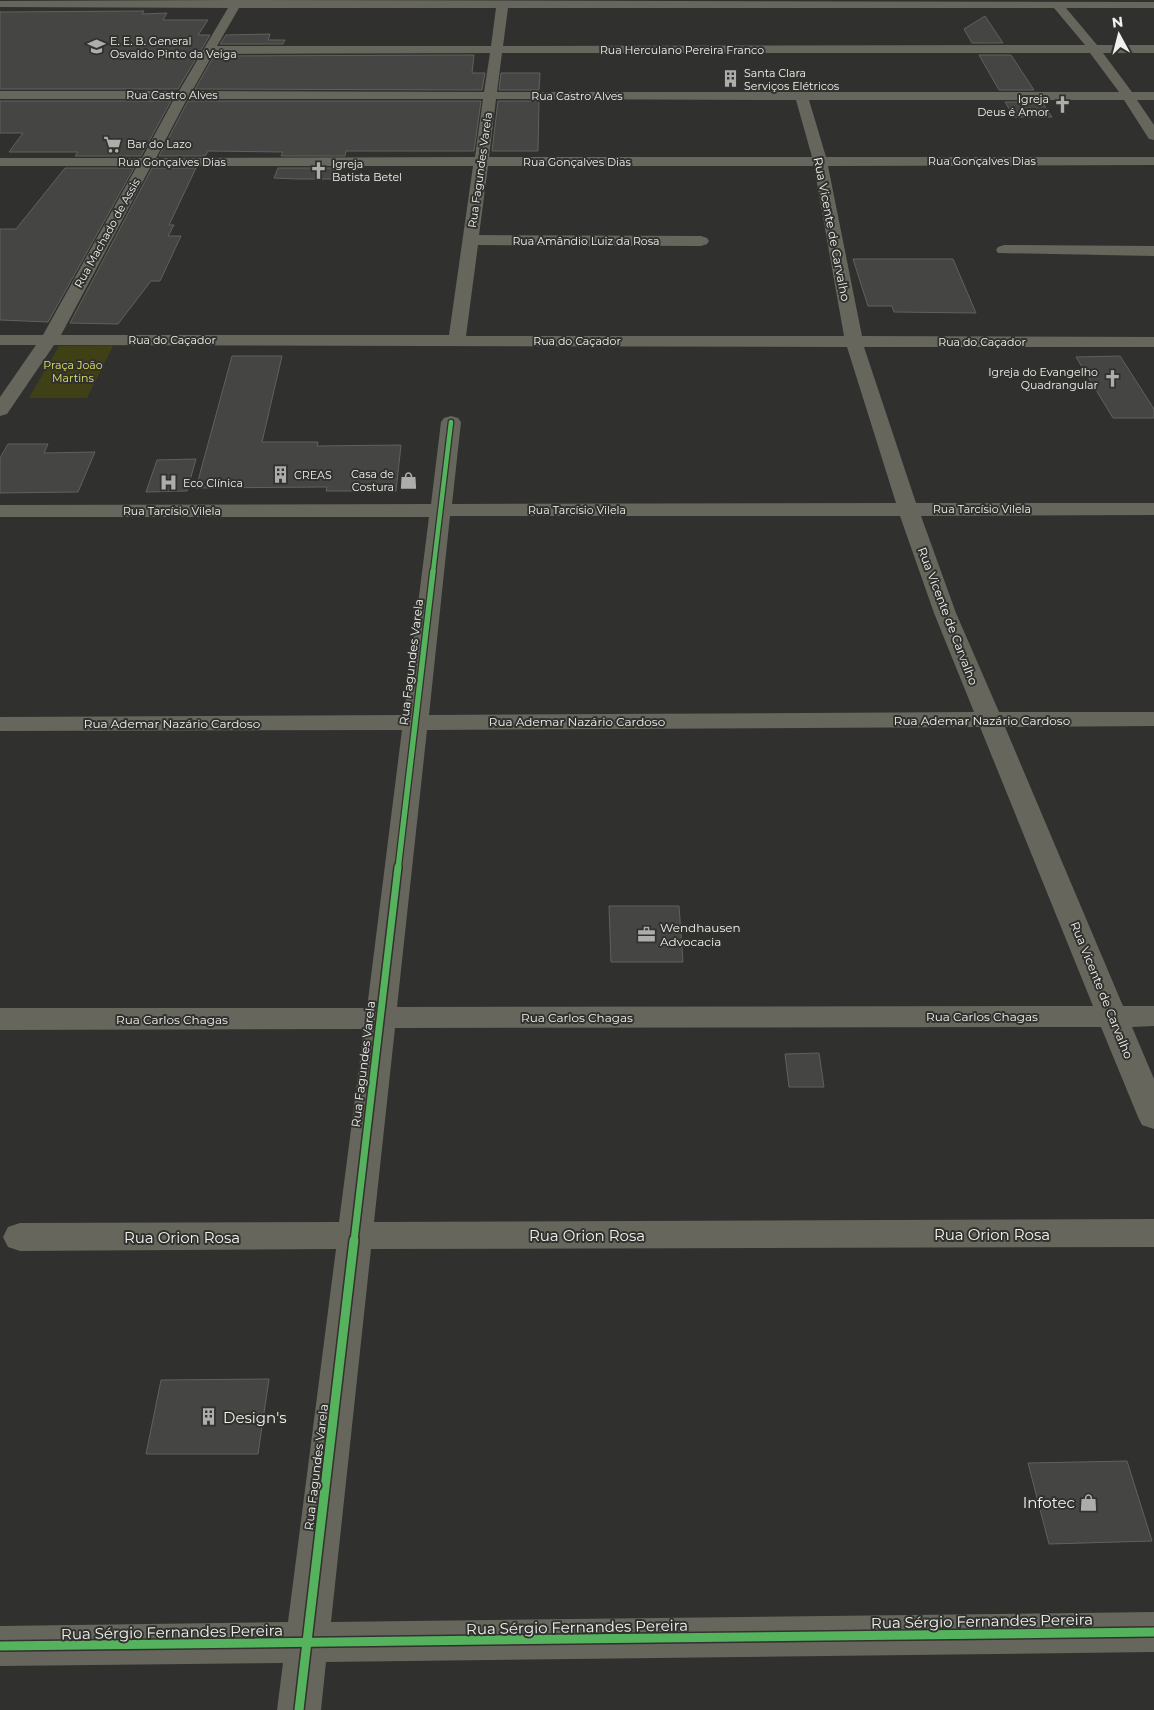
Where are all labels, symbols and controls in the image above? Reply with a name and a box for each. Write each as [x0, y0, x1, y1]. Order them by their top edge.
north arrow [1094, 10, 1144, 60]
text: N [1111, 12, 1124, 32]
place label: E. E. B. General Osvaldo Pinto da Veiga [110, 34, 237, 61]
school or university icon: E. E. B. General Osvaldo Pinto da Veiga [86, 37, 106, 57]
street label: Rua Herculano Pereira Franco [600, 43, 764, 57]
place label: Santa Clara Serviços Elétricos [744, 66, 840, 93]
building icon: Santa Clara Serviços Elétricos [720, 69, 740, 89]
street label: Rua Castro Alves [126, 88, 218, 102]
street label: Rua Castro Alves [531, 89, 623, 103]
place label: Igreja Deus é Amor [977, 92, 1049, 119]
church icon: Igreja Deus é Amor [1053, 95, 1073, 115]
street label: Rua Fagundes Varela [465, 111, 495, 229]
supermarket icon: Bar do Lazo [103, 134, 123, 154]
place label: Bar do Lazo [127, 137, 192, 151]
street label: Rua Gonçalves Dias [928, 154, 1037, 168]
street label: Rua Gonçalves Dias [118, 155, 227, 169]
street label: Rua Gonçalves Dias [523, 155, 632, 169]
street label: Rua Vicente de Carvalho [811, 156, 853, 302]
place label: Igreja Batista Betel [332, 157, 402, 184]
church icon: Igreja Batista Betel [308, 160, 328, 180]
street label: Rua Machado de Assis [71, 175, 143, 290]
street label: Rua Amândio Luiz da Rosa [512, 234, 660, 248]
street label: Rua do Caçador [128, 333, 216, 347]
street label: Rua do Caçador [533, 334, 621, 348]
street label: Rua do Caçador [938, 335, 1026, 349]
park label: Praça João Martins [43, 358, 103, 385]
place label: Igreja do Evangelho Quadrangular [988, 365, 1098, 392]
church icon: Igreja do Evangelho Quadrangular [1102, 368, 1122, 388]
building icon: CREAS [270, 465, 290, 485]
place label: Casa de Costura [351, 467, 394, 494]
place label: CREAS [294, 468, 332, 482]
shop icon: Casa de Costura [398, 470, 418, 490]
hospital icon: Eco Clínica [159, 473, 179, 493]
place label: Eco Clínica [183, 476, 243, 490]
street label: Rua Tarcísio Vilela [933, 502, 1031, 516]
street label: Rua Tarcísio Vilela [528, 503, 626, 517]
street label: Rua Tarcísio Vilela [123, 504, 221, 518]
street label: Rua Vicente de Carvalho [915, 545, 981, 687]
street label: Rua Fagundes Varela [396, 598, 426, 726]
street label: Rua Ademar Nazário Cardoso [894, 713, 1070, 728]
street label: Rua Ademar Nazário Cardoso [489, 714, 665, 729]
street label: Rua Ademar Nazário Cardoso [84, 716, 260, 731]
street label: Rua Vicente de Carvalho [1068, 919, 1136, 1061]
place label: Wendhausen Advocacia [660, 920, 741, 949]
office icon: Wendhausen Advocacia [636, 924, 656, 944]
street label: Rua Fagundes Varela [348, 1000, 378, 1128]
street label: Rua Carlos Chagas [926, 1009, 1038, 1024]
street label: Rua Carlos Chagas [521, 1010, 633, 1025]
street label: Rua Carlos Chagas [116, 1012, 228, 1027]
street label: Rua Orion Rosa [934, 1225, 1050, 1244]
street label: Rua Orion Rosa [529, 1226, 645, 1245]
street label: Rua Orion Rosa [124, 1228, 240, 1247]
street label: Rua Fagundes Varela [301, 1403, 331, 1531]
building icon: Design's [199, 1407, 219, 1427]
place label: Design's [223, 1408, 287, 1427]
shop icon: Infotec [1079, 1492, 1099, 1512]
place label: Infotec [1023, 1493, 1075, 1512]
street label: Rua Sérgio Fernandes Pereira [871, 1610, 1093, 1632]
street label: Rua Sérgio Fernandes Pereira [466, 1616, 688, 1638]
street label: Rua Sérgio Fernandes Pereira [61, 1621, 283, 1643]

